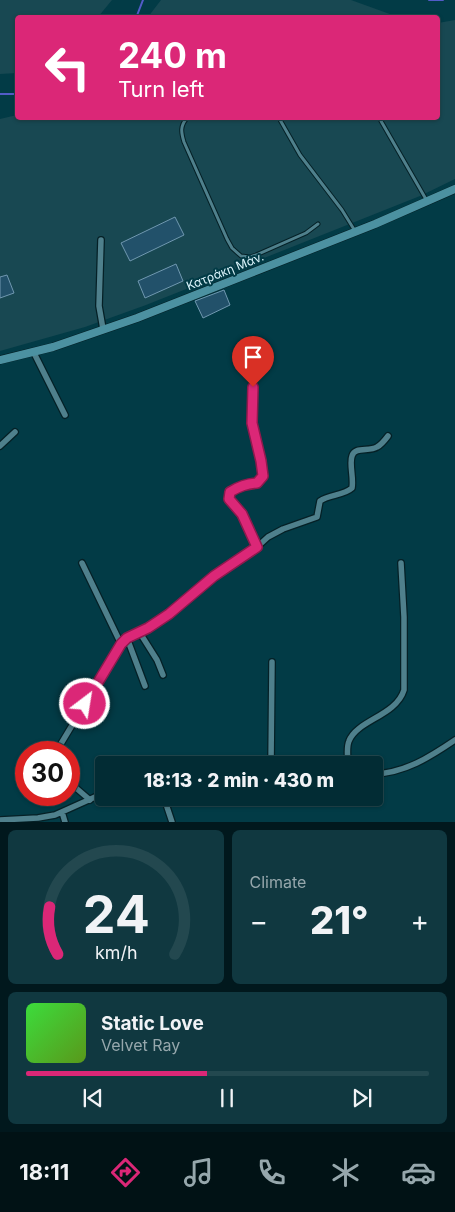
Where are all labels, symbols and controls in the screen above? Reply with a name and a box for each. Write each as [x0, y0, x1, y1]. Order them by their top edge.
text: 240 m [118, 34, 227, 76]
icon: left [35, 35, 100, 100]
text: Turn left [118, 76, 204, 102]
street label: Κατράκη Μάν. [184, 249, 266, 293]
pin [232, 336, 274, 387]
icon: arrive [239, 343, 267, 371]
position arrow [58, 677, 110, 729]
speed limit sign: 30 [15, 741, 80, 806]
text: 18:13 · 2 min · 430 m [144, 769, 334, 792]
text: Climate [250, 872, 306, 892]
text: 24 [82, 883, 149, 946]
text: 21° [310, 897, 369, 943]
text: − [250, 904, 268, 938]
text: + [410, 904, 429, 938]
text: km/h [95, 942, 137, 963]
text: Static Love [101, 1012, 204, 1035]
text: Velvet Ray [101, 1035, 180, 1055]
icon: previous [79, 1084, 107, 1112]
icon: pause [213, 1084, 241, 1112]
icon: next [348, 1084, 376, 1112]
icon: directions [108, 1155, 143, 1190]
icon: music [181, 1155, 216, 1190]
icon: phone [254, 1155, 289, 1190]
icon: climate [328, 1155, 363, 1190]
icon: car [401, 1155, 436, 1190]
text: 18:11 [19, 1159, 69, 1185]

